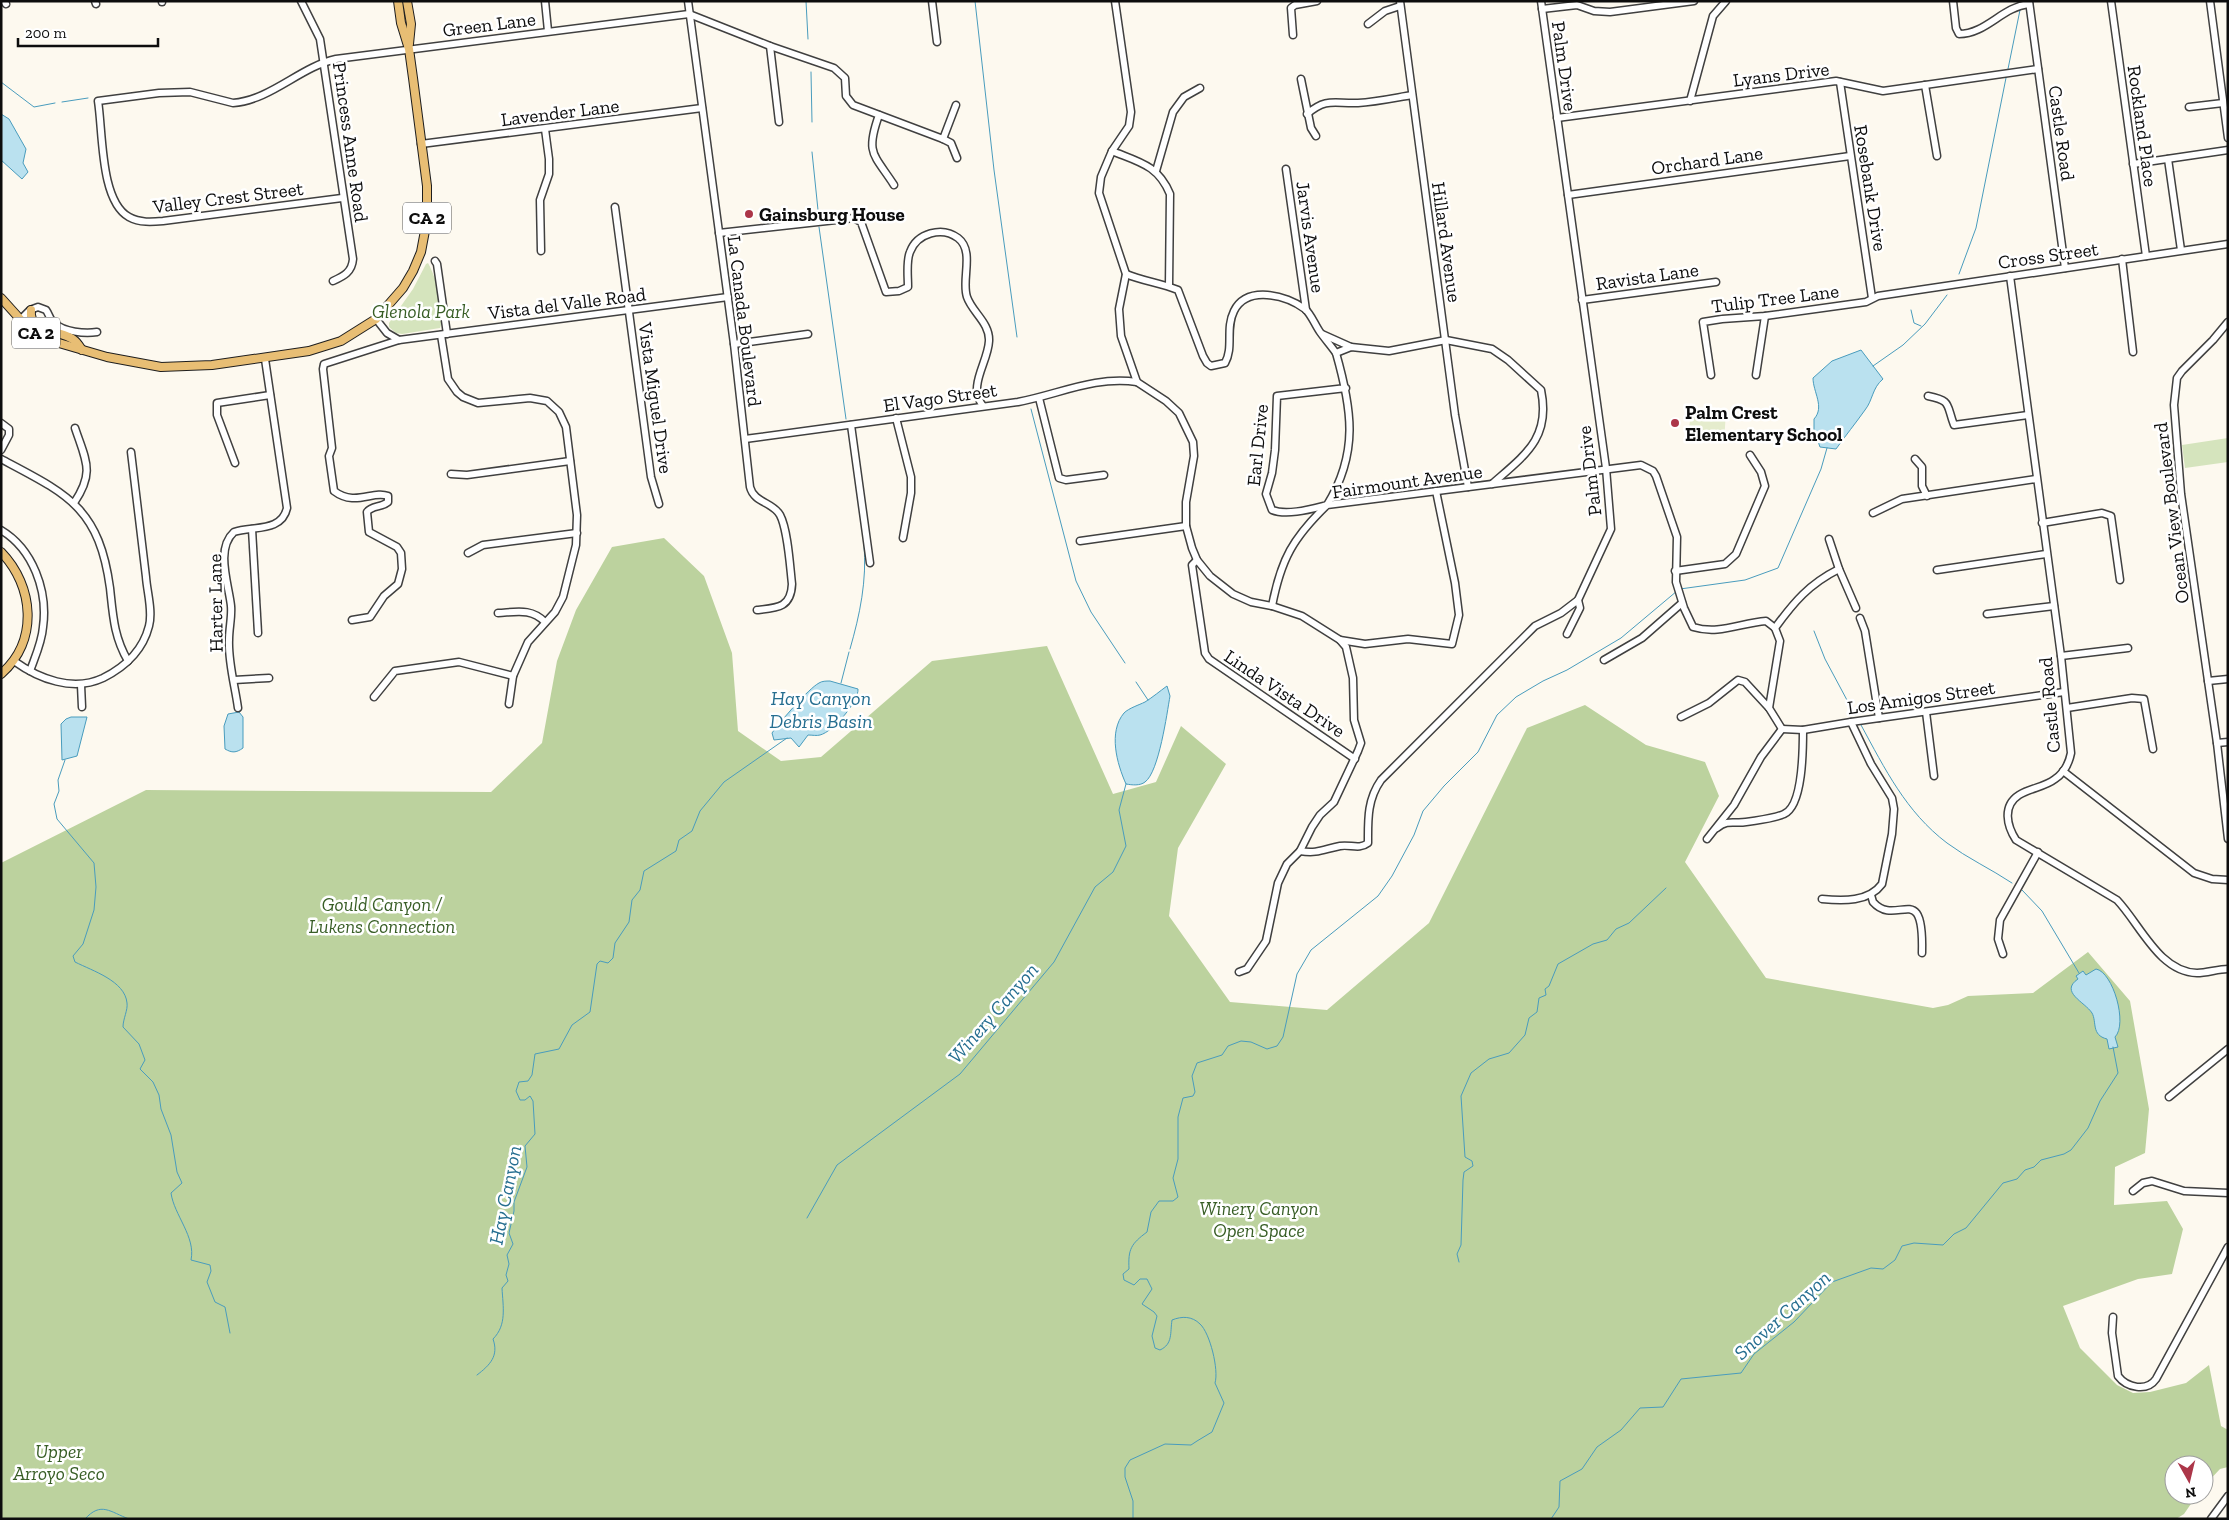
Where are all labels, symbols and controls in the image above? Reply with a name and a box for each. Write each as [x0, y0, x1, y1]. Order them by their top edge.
street label: Green Lane [441, 7, 537, 42]
scale bar [18, 15, 158, 47]
street label: Palm Drive [1547, 20, 1582, 113]
text: 200 m [25, 24, 66, 42]
street label: Lyans Drive [1732, 57, 1831, 92]
street label: Princess Anne Road [328, 61, 373, 224]
street label: Rockland Place [2123, 64, 2162, 188]
street label: Castle Road [2043, 84, 2080, 183]
street label: Lavender Lane [500, 94, 621, 131]
street label: Rosebank Drive [1849, 123, 1892, 253]
street label: Orchard Lane [1650, 141, 1764, 180]
street label: Valley Crest Street [150, 177, 305, 218]
street label: Jarvis Avenue [1291, 180, 1330, 294]
street label: Hillard Avenue [1427, 180, 1466, 304]
road number: CA 2 [403, 202, 451, 234]
place label: Gainsburg House [759, 203, 905, 226]
marker: Gainsburg House [743, 208, 755, 220]
street label: La Canada Boulevard [723, 234, 766, 408]
street label: Cross Street [1996, 237, 2100, 274]
street label: Ravista Lane [1594, 258, 1700, 295]
street label: Tulip Tree Lane [1710, 279, 1840, 318]
street label: Vista del Valle Road [486, 282, 648, 325]
park label: Glenola Park [372, 300, 470, 323]
road number: CA 2 [12, 317, 60, 348]
street label: Vista Miguel Drive [633, 320, 677, 475]
street label: El Vago Street [882, 378, 998, 417]
place label: Palm Crest Elementary School [1685, 401, 1843, 446]
street label: Earl Drive [1242, 403, 1273, 487]
marker: Palm Crest Elementary School [1669, 417, 1681, 429]
street label: Ocean View Boulevard [2149, 420, 2194, 605]
street label: Palm Drive [1573, 425, 1606, 517]
street label: Fairmount Avenue [1330, 460, 1484, 503]
street label: Harter Lane [203, 553, 228, 653]
street label: Linda Vista Drive [1220, 645, 1350, 742]
street label: Castle Road [2034, 656, 2065, 754]
street label: Los Amigos Street [1846, 676, 1996, 719]
water label: Hay Canyon Debris Basin [769, 686, 873, 733]
park label: Gould Canyon / Lukens Connection [309, 893, 455, 938]
water label: Winery Canyon [943, 958, 1043, 1068]
water label: Hay Canyon [484, 1143, 526, 1247]
park label: Winery Canyon Open Space [1200, 1197, 1318, 1242]
water label: Snover Canyon [1729, 1265, 1835, 1365]
park label: Upper Arroyo Seco [12, 1440, 105, 1485]
north arrow [2164, 1455, 2214, 1505]
text: N [2184, 1483, 2197, 1502]

